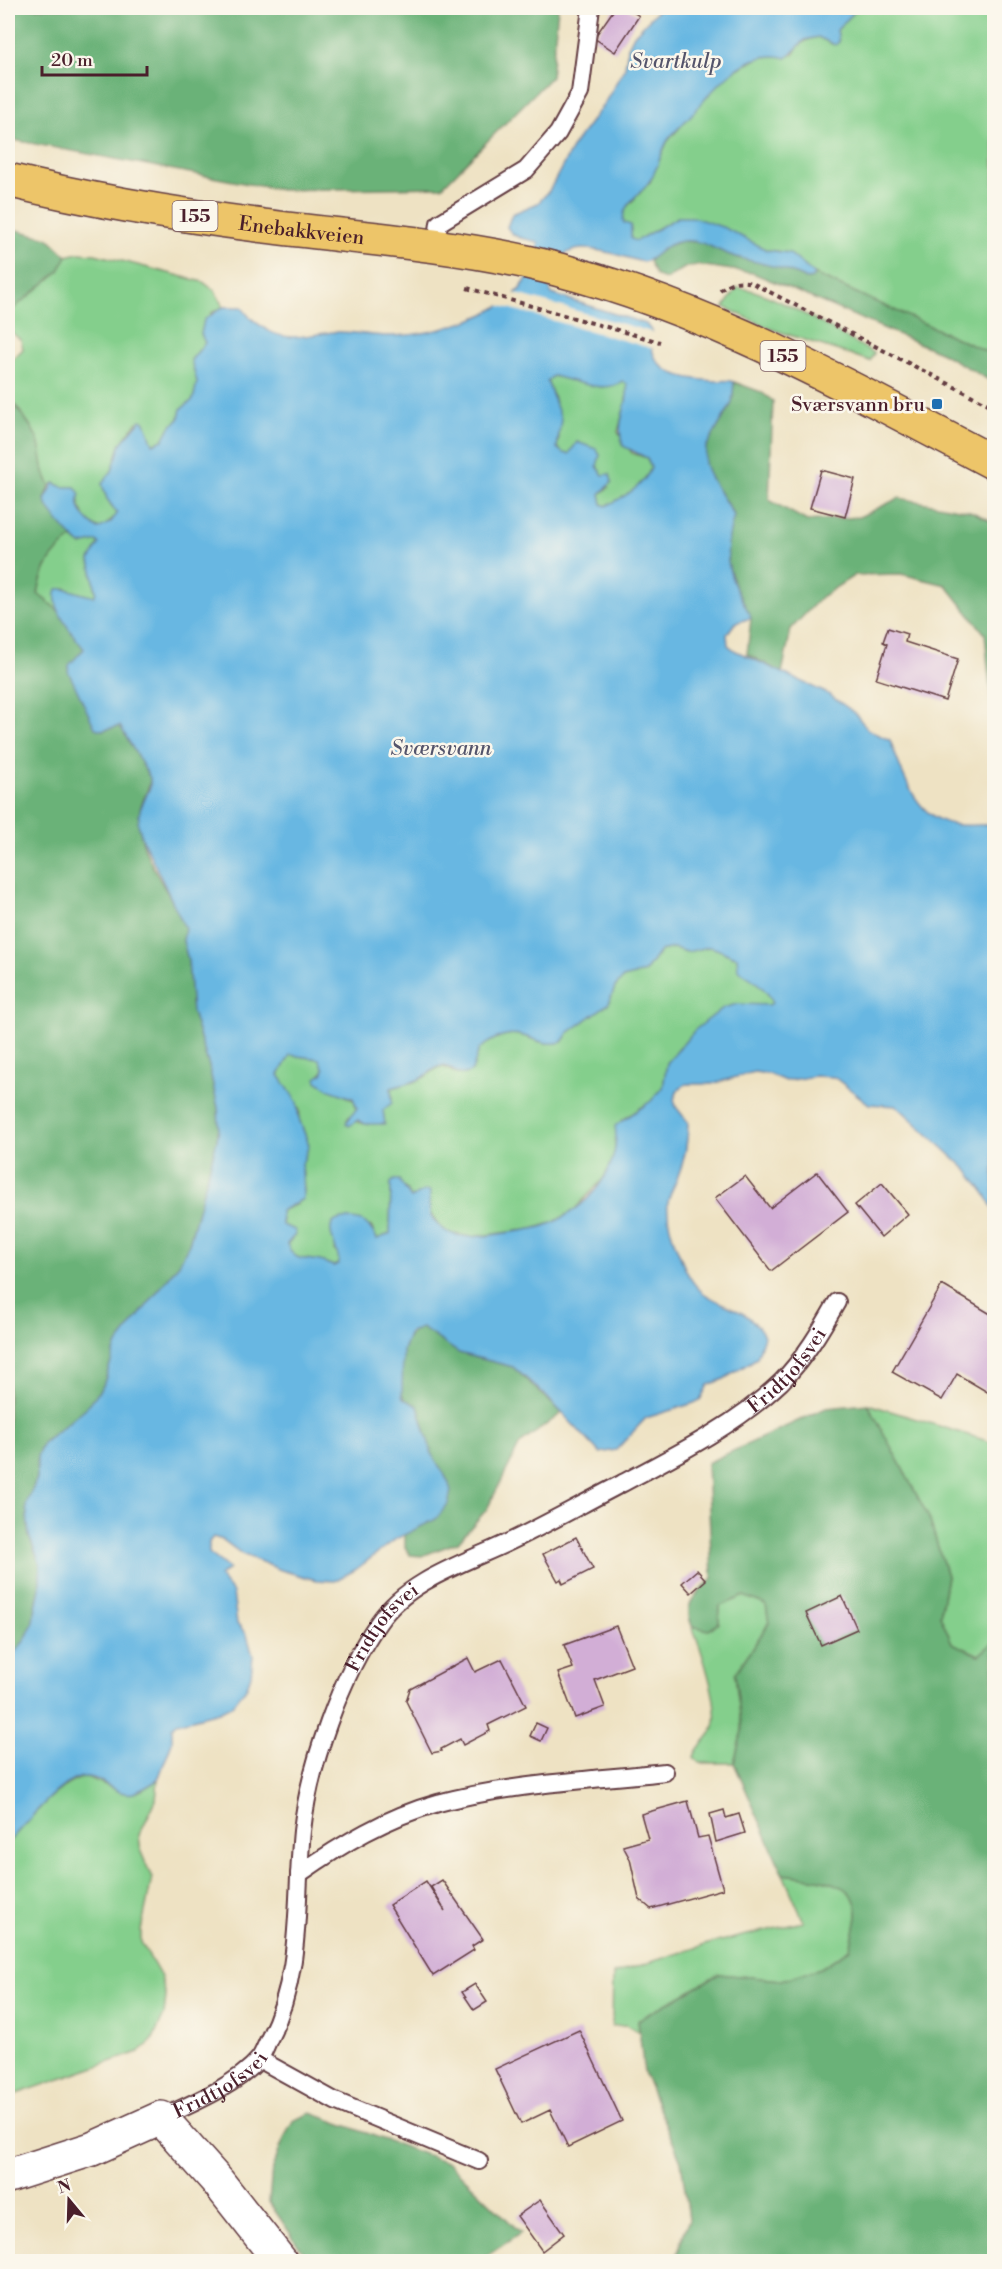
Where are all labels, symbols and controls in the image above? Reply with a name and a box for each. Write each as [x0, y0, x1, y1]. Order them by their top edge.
scale bar [42, 39, 147, 77]
text: 20 m [51, 49, 93, 72]
water label: Svartkulp [630, 49, 722, 75]
road number: 155 [172, 201, 218, 231]
street label: Enebakkveien [237, 212, 366, 251]
road number: 155 [760, 341, 806, 371]
place label: Sværsvann bru [791, 393, 926, 418]
marker: Sværsvann bru [930, 397, 944, 411]
water label: Sværsvann [390, 736, 492, 762]
street label: Fridtjofsvei [743, 1323, 833, 1420]
street label: Fridtjofsvei [341, 1578, 424, 1677]
street label: Fridtjofsvei [169, 2048, 275, 2125]
north arrow [39, 2170, 99, 2230]
text: N [55, 2175, 74, 2198]

